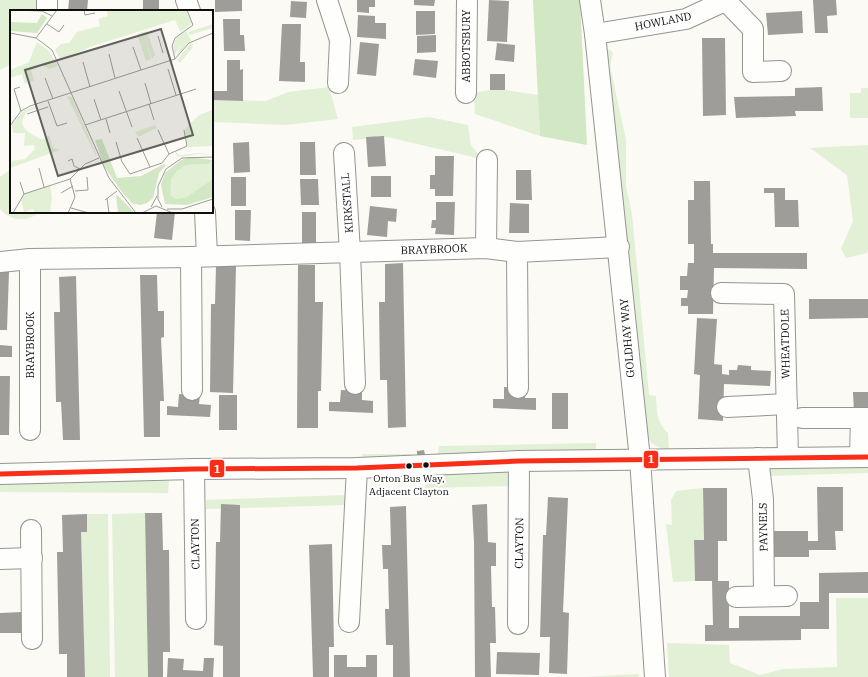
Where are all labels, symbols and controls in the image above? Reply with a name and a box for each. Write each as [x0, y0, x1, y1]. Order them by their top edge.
street label: ABBOTSBURY [459, 9, 473, 83]
street label: HOWLAND [633, 9, 693, 33]
inset map [10, 10, 213, 213]
street label: KIRKSTALL [338, 172, 356, 234]
street label: BRAYBROOK [400, 241, 468, 257]
street label: GOLDHAY WAY [617, 298, 637, 378]
street label: WHEATDOLE [777, 309, 793, 379]
street label: BRAYBROOK [23, 311, 37, 379]
line badge: 1 [643, 450, 659, 469]
text: 1 [648, 452, 655, 466]
line badge: 1 [209, 459, 225, 478]
unlabelled marker [421, 460, 431, 470]
marker: Orton Bus Way, Adjacent Clayton [404, 461, 414, 471]
text: 1 [214, 462, 221, 476]
place label: Orton Bus Way, Adjacent Clayton [369, 472, 450, 498]
street label: PAYNELS [756, 502, 770, 552]
street label: CLAYTON [512, 517, 526, 569]
street label: CLAYTON [188, 518, 202, 570]

